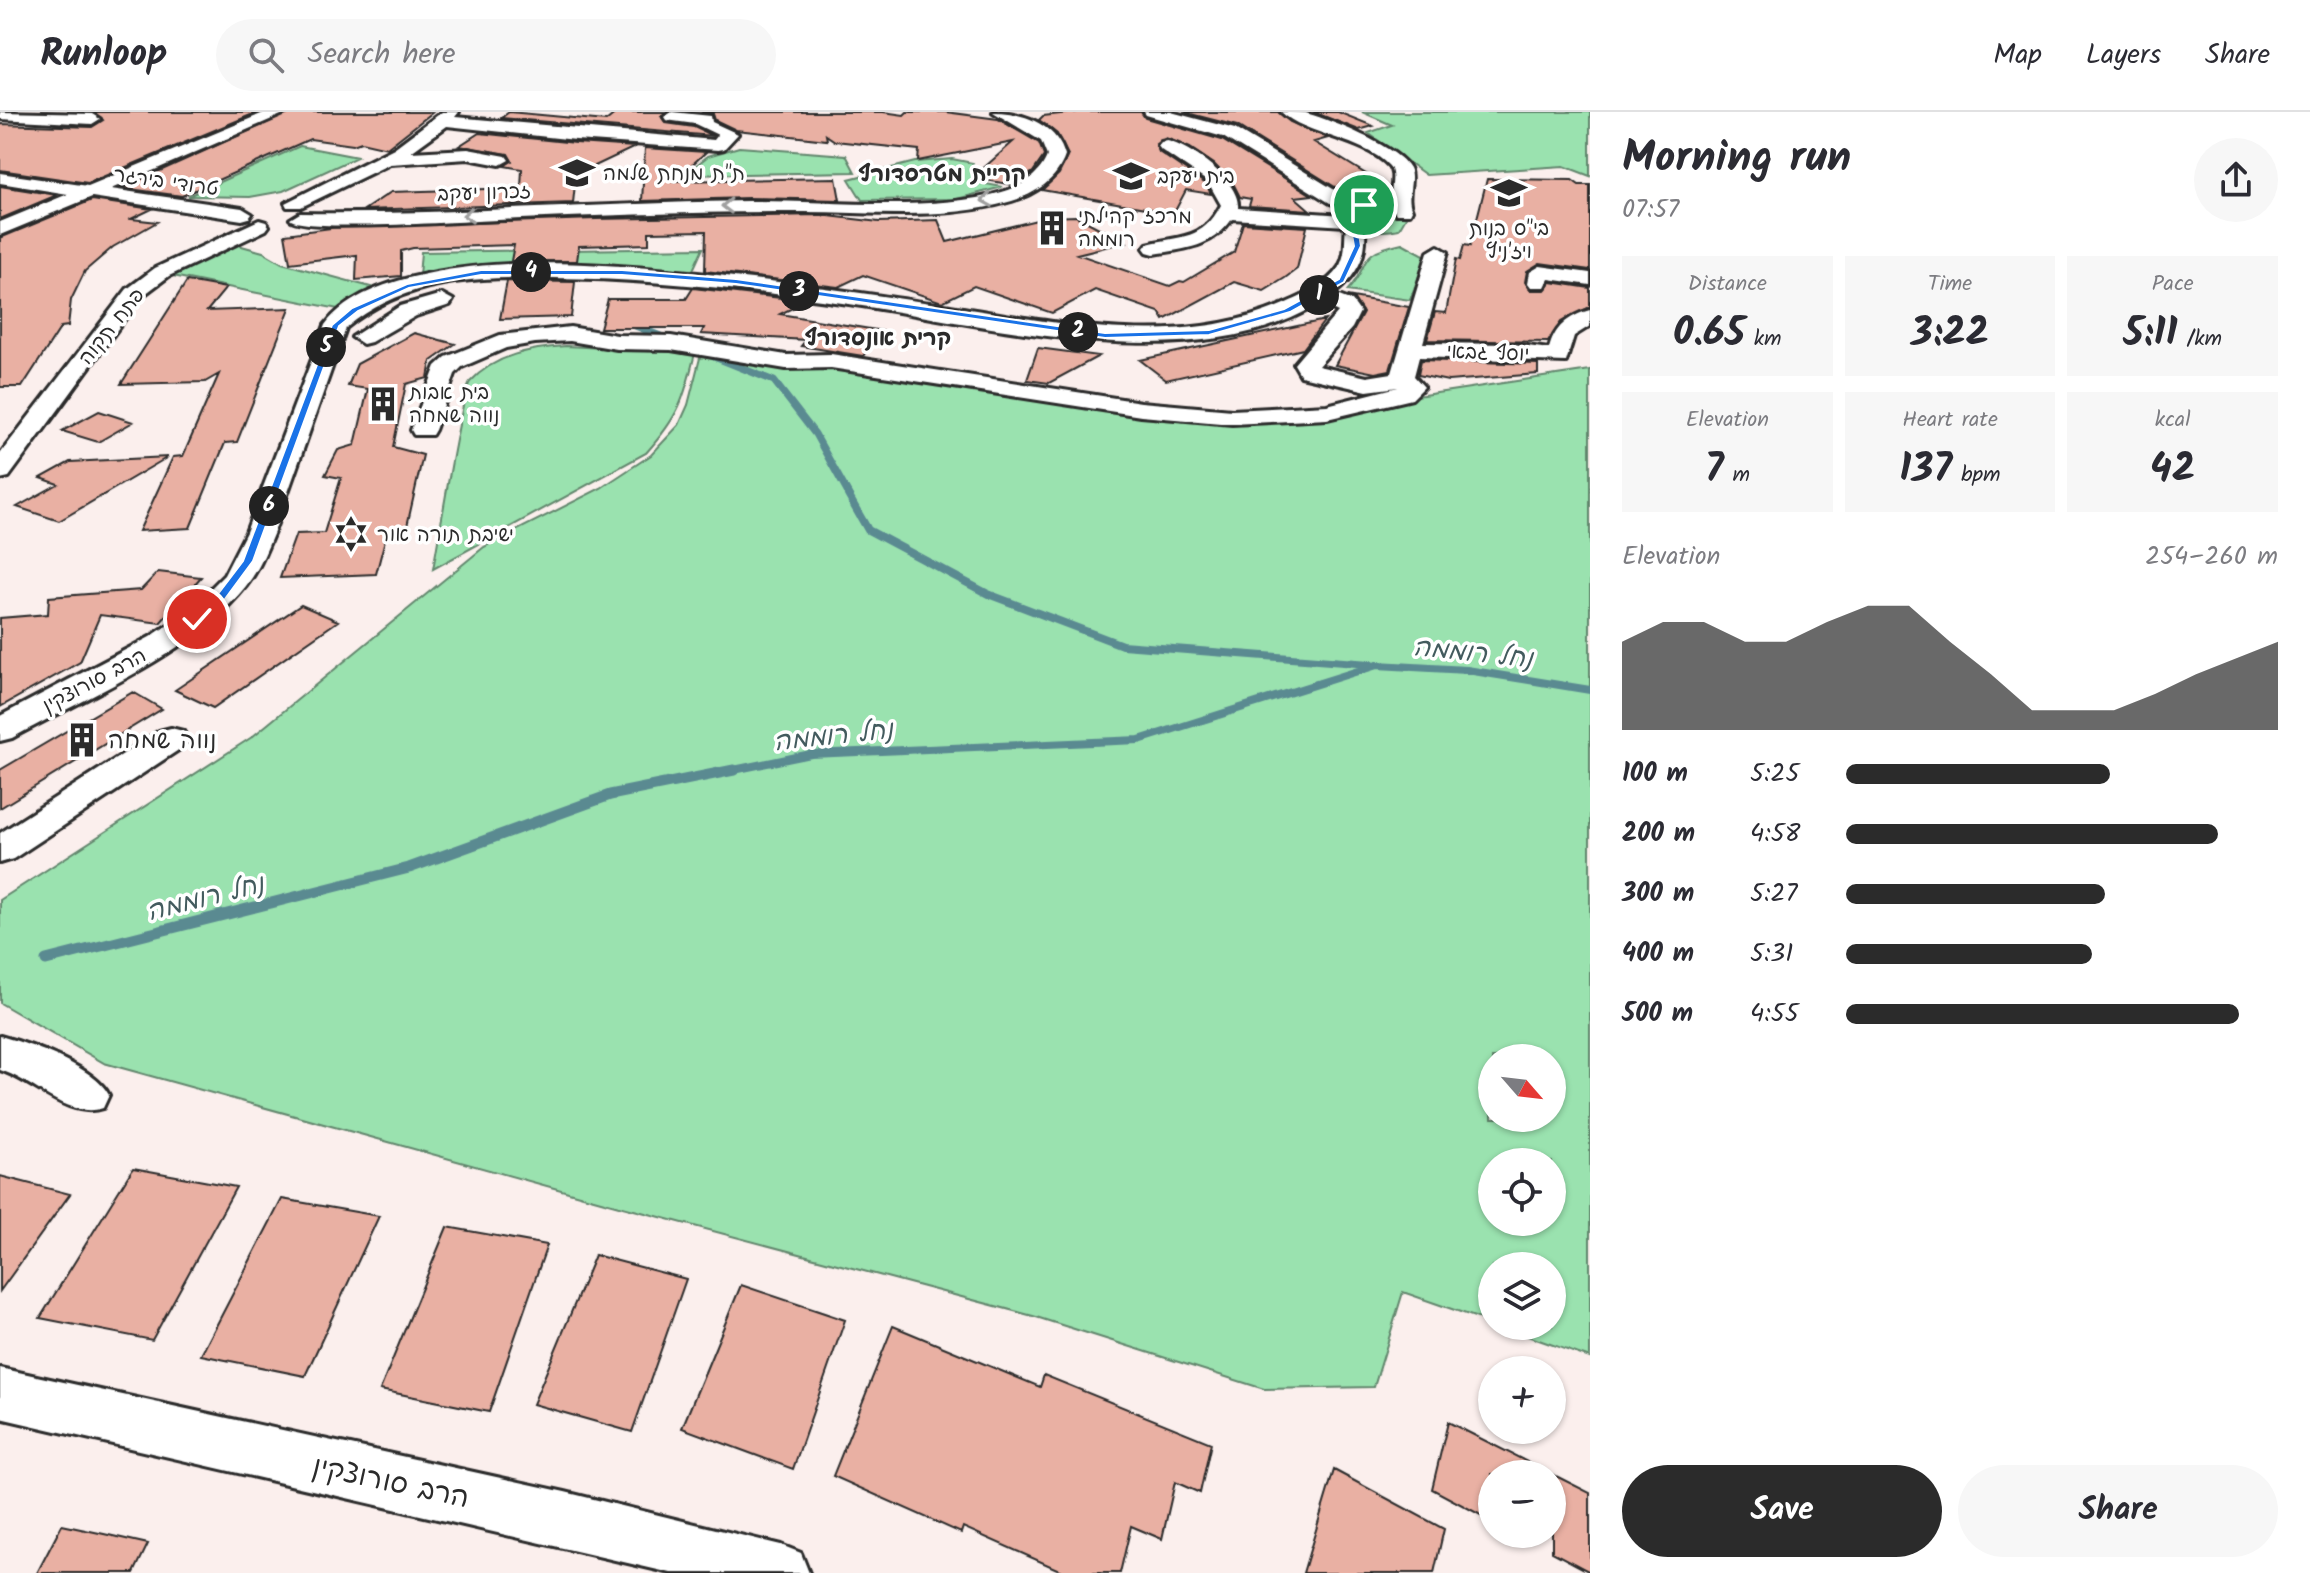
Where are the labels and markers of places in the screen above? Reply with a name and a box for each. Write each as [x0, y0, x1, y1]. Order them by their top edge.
school or university icon: ת"ת מנחת שלמה [558, 154, 596, 192]
school or university icon: בית יעקב [1112, 157, 1150, 195]
place label: ת"ת מנחת שלמה [603, 159, 745, 191]
place label: בית יעקב [1157, 162, 1235, 194]
pin [1330, 171, 1398, 239]
school or university icon: בי"ס בנות ויז'ניץ [1490, 174, 1528, 212]
place label: מרכז קהילתי רוממה [1078, 202, 1192, 257]
building icon: מרכז קהילתי רוממה [1033, 209, 1071, 247]
place label: בי"ס בנות ויז'ניץ [1469, 214, 1549, 269]
pin: 4 [511, 252, 551, 292]
pin: 3 [779, 271, 819, 311]
pin: 1 [1299, 275, 1339, 315]
pin: 2 [1058, 312, 1098, 352]
pin: 5 [306, 327, 346, 367]
place label: בית אבות נווה שמחה [408, 378, 500, 433]
building icon: בית אבות נווה שמחה [364, 385, 402, 423]
pin: 6 [249, 486, 289, 526]
synagogue icon: ישיבת תורה אור [332, 515, 370, 553]
place label: ישיבת תורה אור [377, 520, 514, 552]
pin [163, 585, 231, 653]
building icon: נווה שמחה [63, 721, 101, 759]
place label: נווה שמחה [108, 722, 217, 761]

